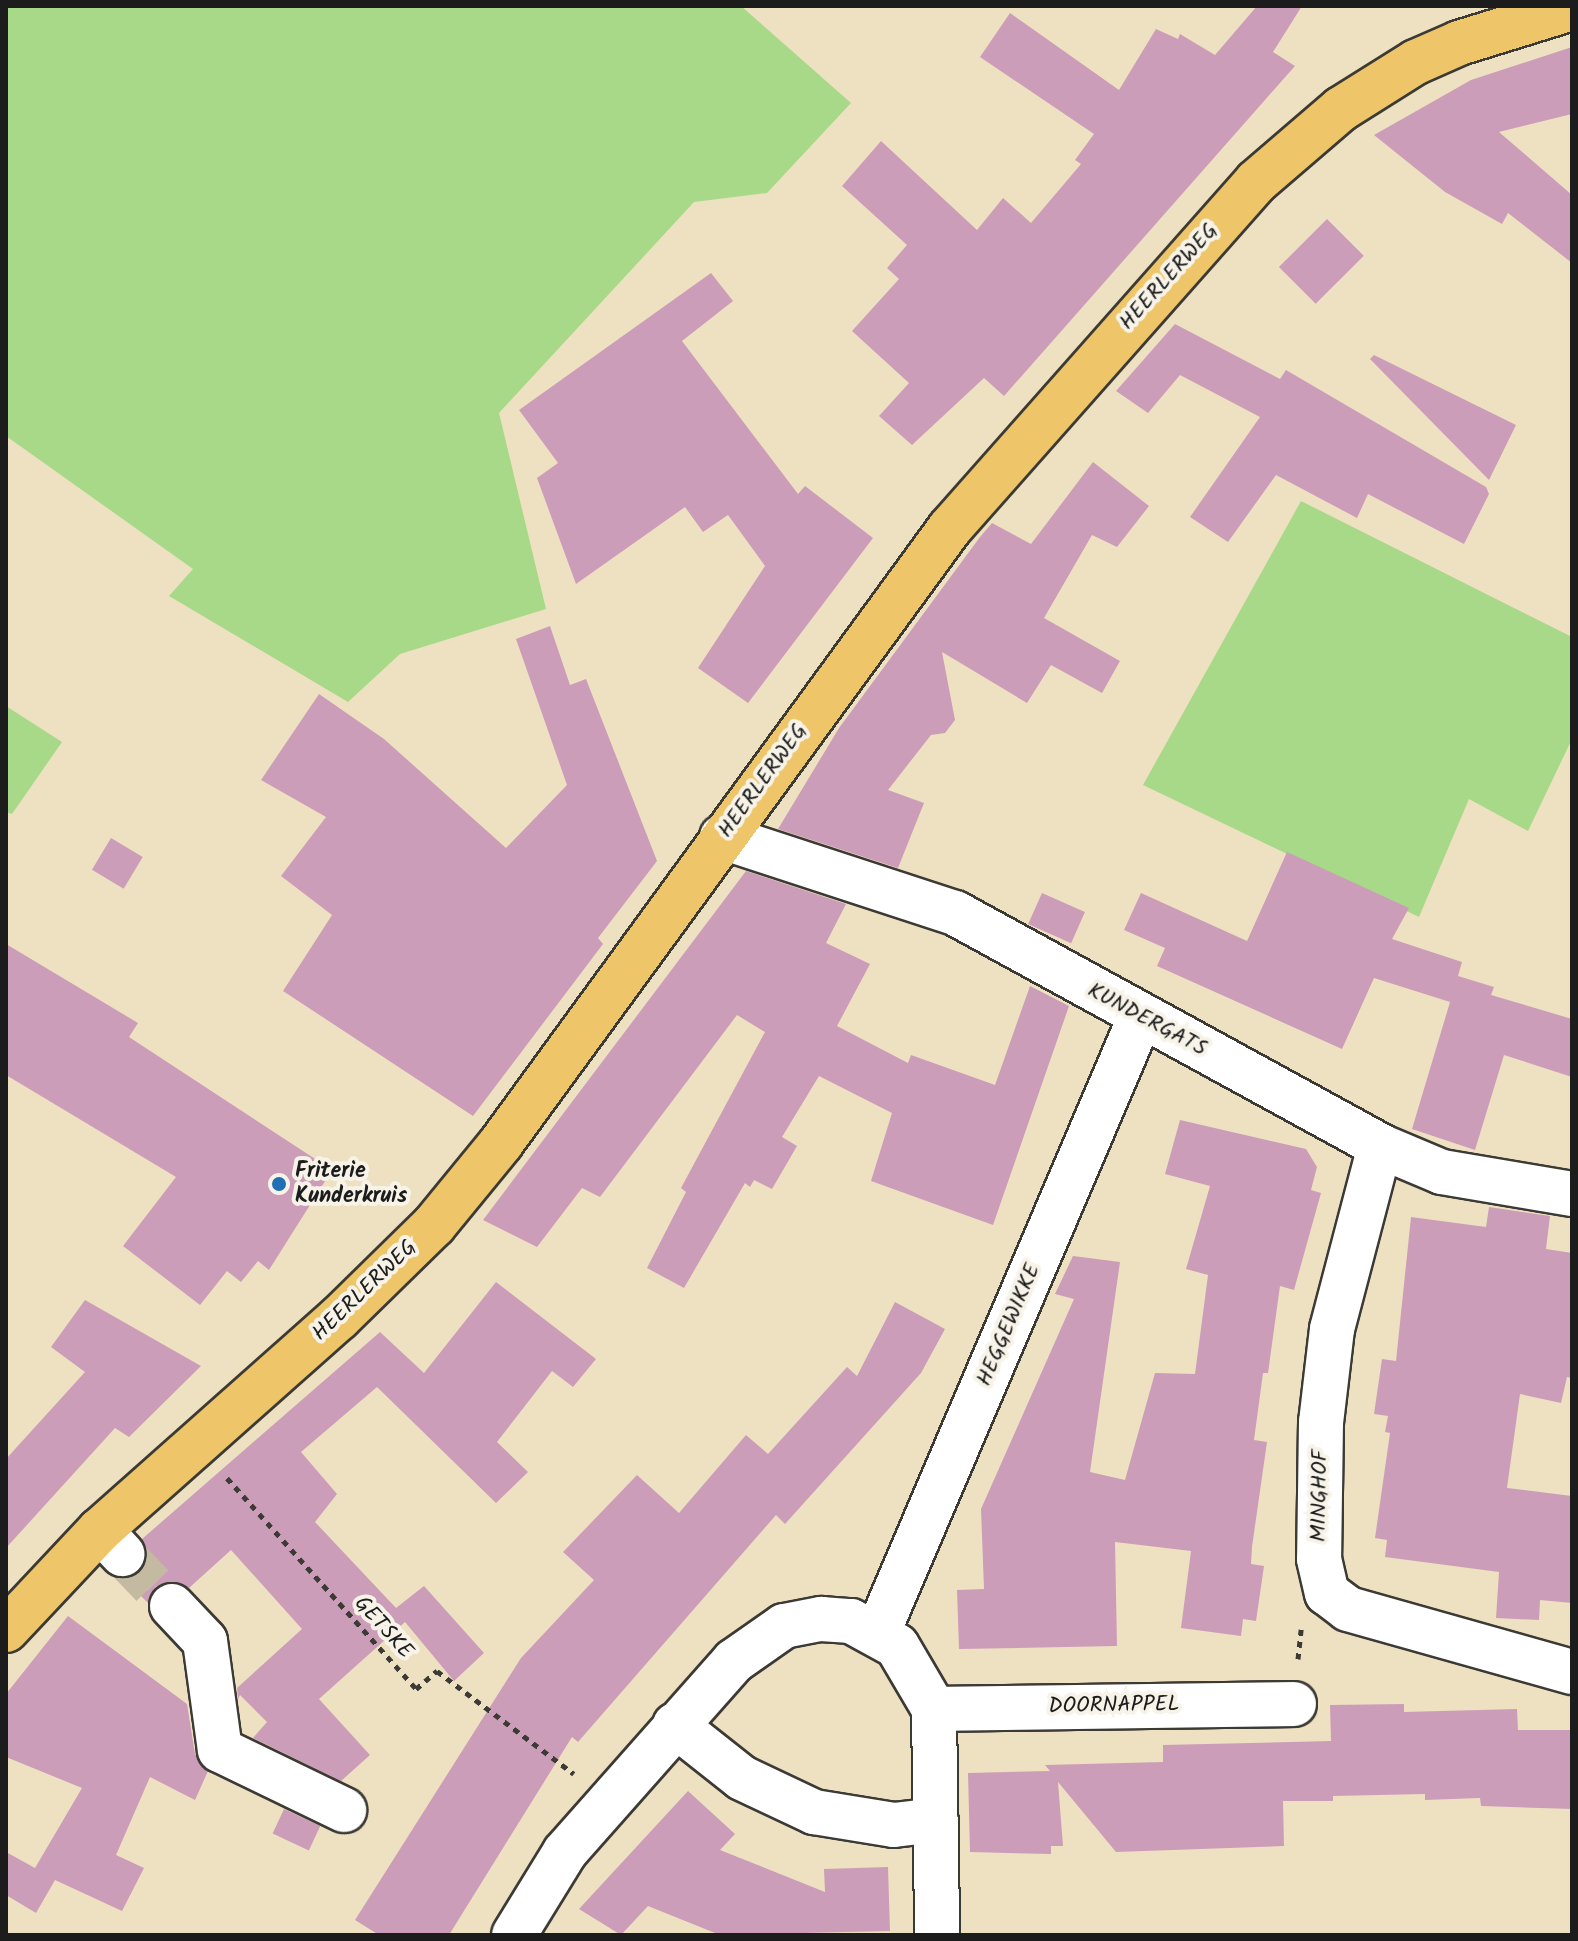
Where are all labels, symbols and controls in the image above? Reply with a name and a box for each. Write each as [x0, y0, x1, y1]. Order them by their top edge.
street label: HEERLERWEG [1114, 218, 1224, 336]
street label: HEERLERWEG [713, 719, 813, 843]
street label: KUNDERGATS [1083, 978, 1211, 1062]
place label: Friterie Kunderkruis [295, 1158, 407, 1210]
marker: Friterie Kunderkruis [270, 1175, 288, 1193]
street label: HEERLERWEG [307, 1235, 423, 1347]
street label: HEGGEWIKKE [971, 1260, 1047, 1390]
street label: MINGHOF [1306, 1450, 1334, 1542]
street label: GETSKE [348, 1591, 418, 1665]
street label: DOORNAPPEL [1048, 1692, 1180, 1720]

